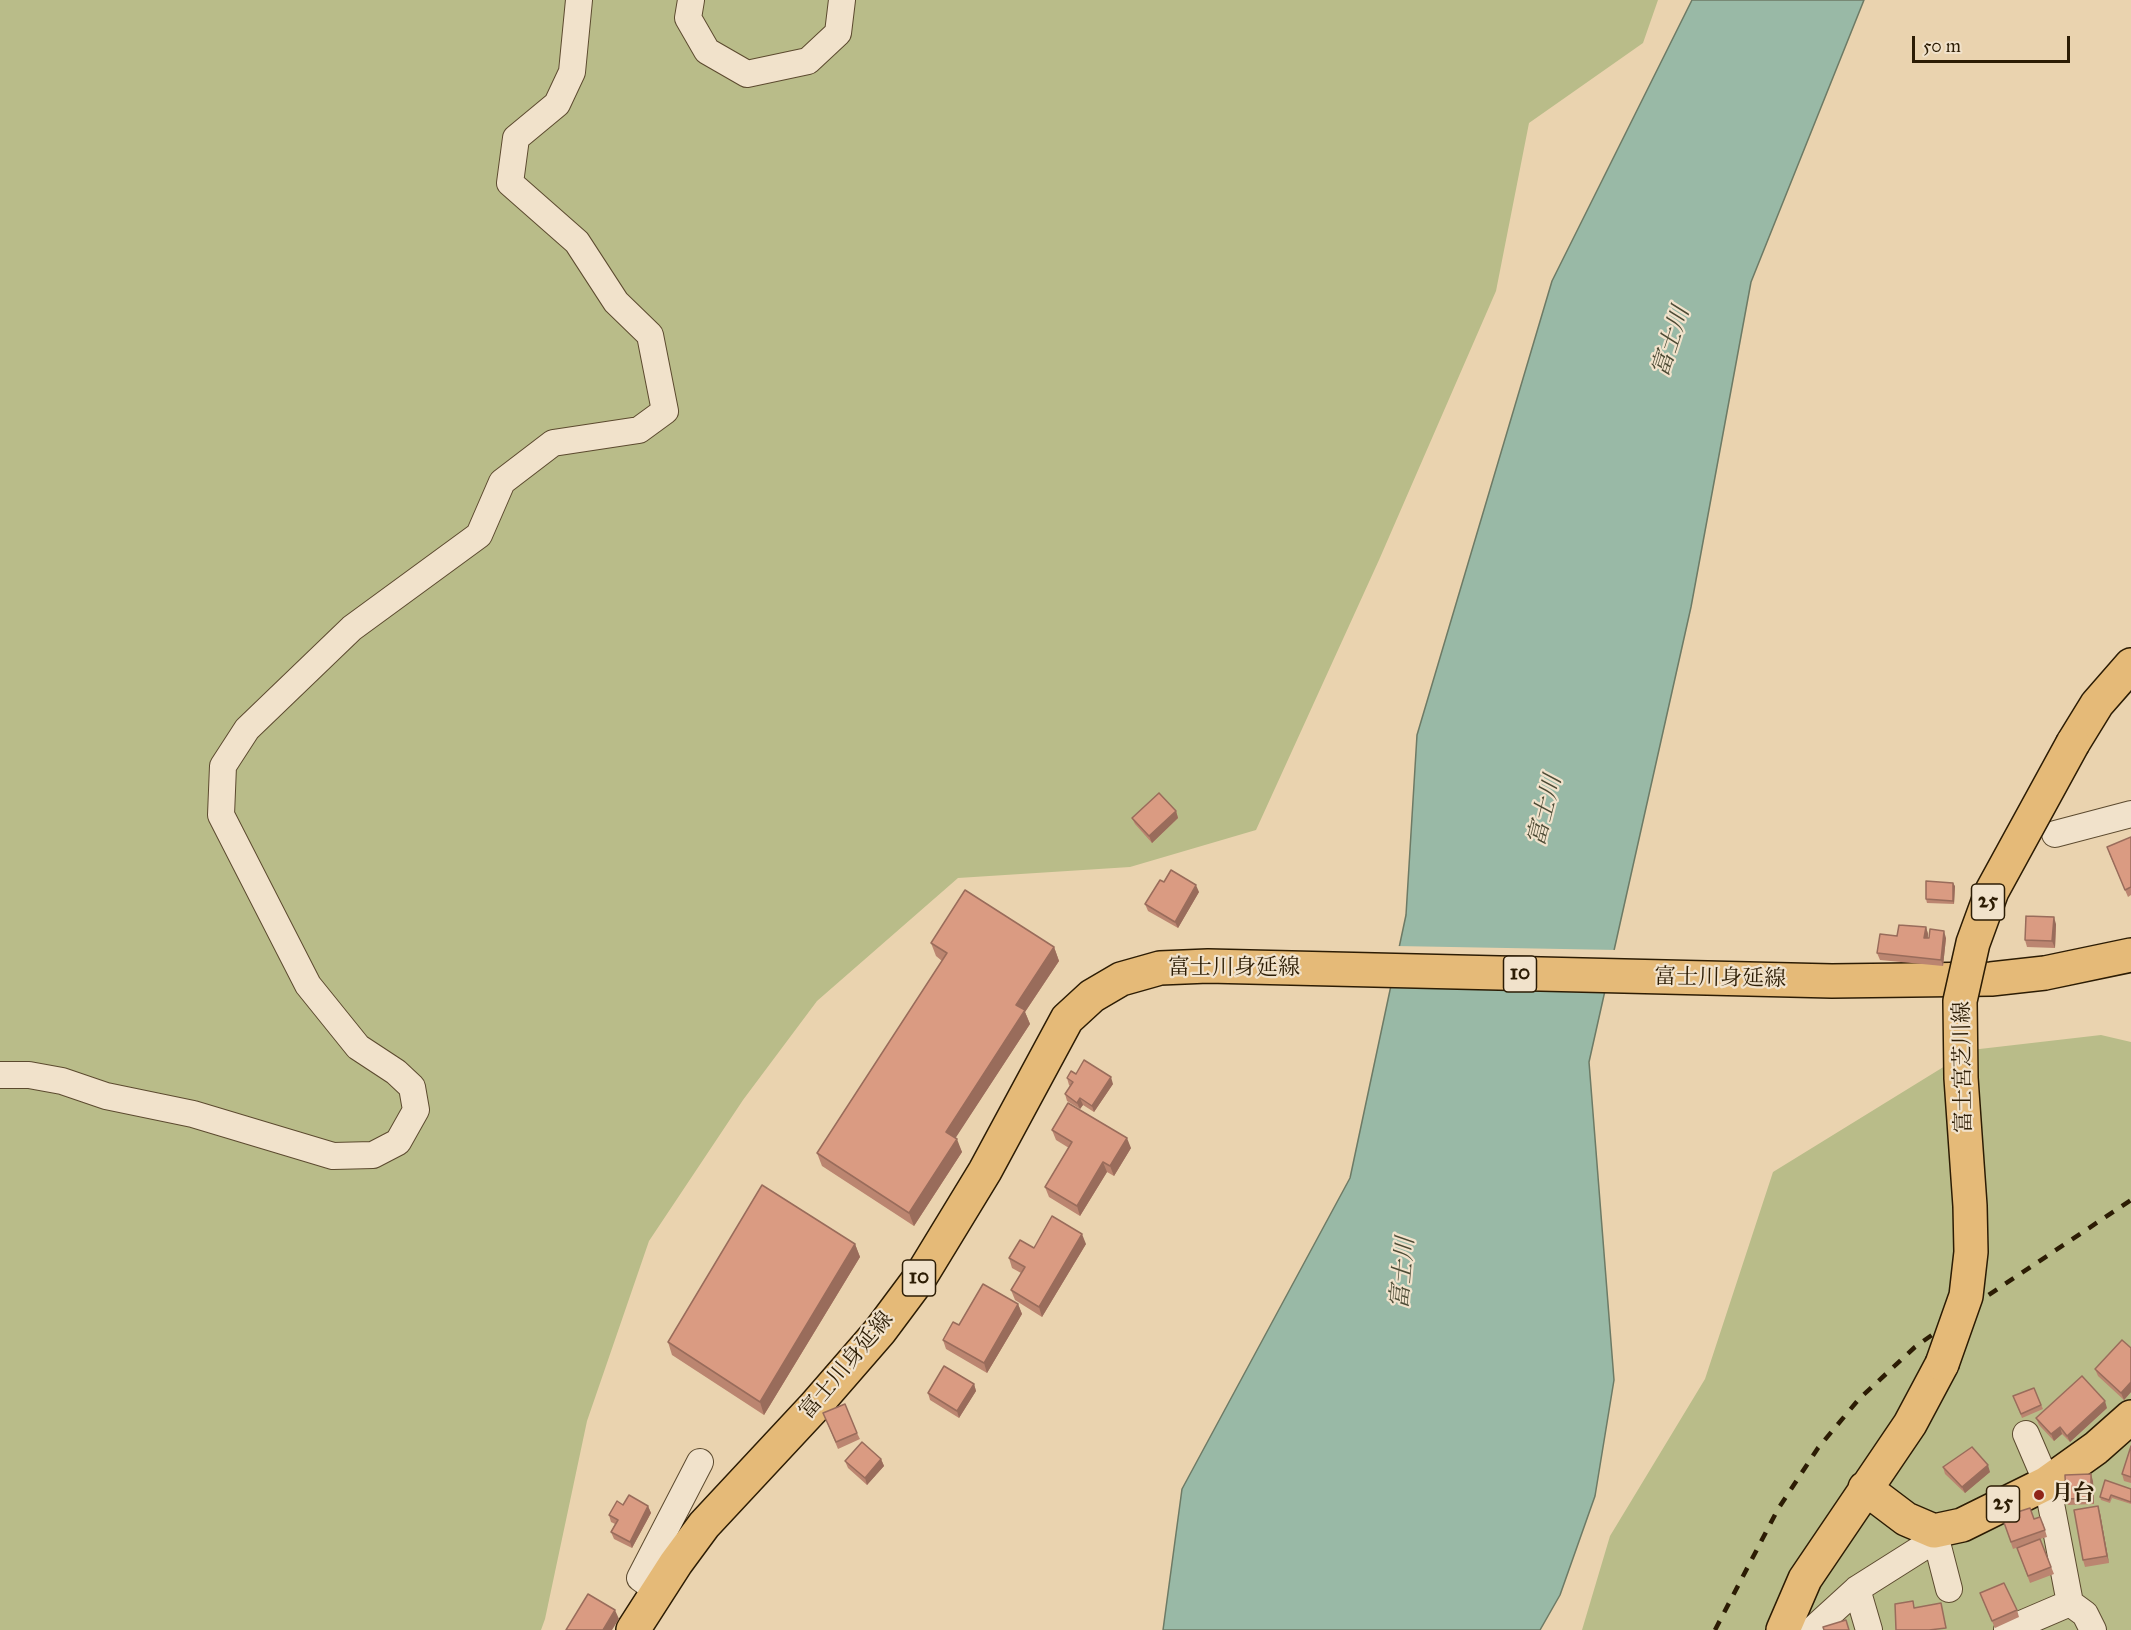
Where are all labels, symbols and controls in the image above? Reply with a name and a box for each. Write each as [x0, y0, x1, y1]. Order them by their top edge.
scale bar [1915, 24, 2072, 62]
text: 50 m [1923, 35, 1961, 57]
water label: 富士川 [1647, 303, 1697, 381]
water label: 富士川 [1523, 773, 1569, 849]
road number: 25 [1972, 884, 2004, 920]
street label: 富士川身延線 [1168, 956, 1300, 982]
road number: 10 [1504, 956, 1537, 992]
street label: 富士川身延線 [1654, 965, 1786, 993]
street label: 富士宮芝川線 [1950, 1001, 1978, 1133]
water label: 富士川 [1387, 1236, 1421, 1310]
road number: 10 [902, 1260, 936, 1296]
street label: 富士川身延線 [794, 1307, 900, 1425]
place label: 月台 [2051, 1482, 2095, 1508]
road number: 25 [1986, 1486, 2020, 1522]
marker: 月台 [2032, 1488, 2046, 1502]

